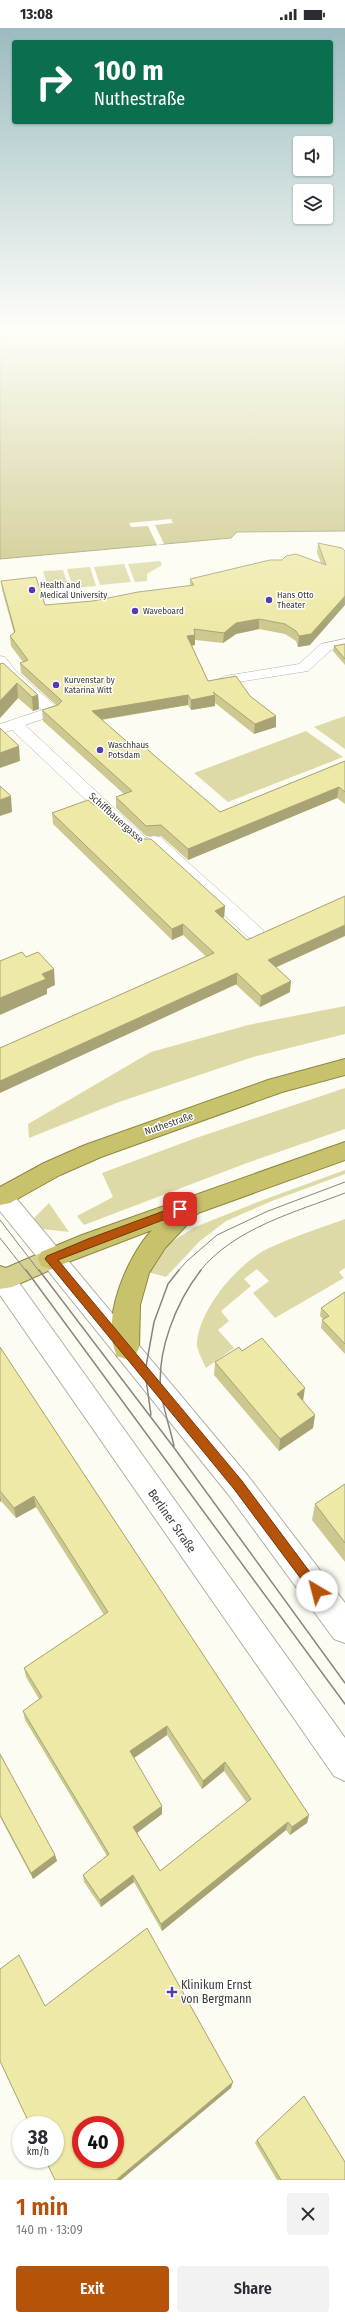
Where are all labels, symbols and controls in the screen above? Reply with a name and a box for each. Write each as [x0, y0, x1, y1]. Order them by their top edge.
text: 13:08 [20, 5, 53, 23]
text: 100 m [94, 54, 164, 87]
icon: right [28, 56, 80, 108]
text: Nuthestraße [94, 88, 185, 110]
map controls [293, 136, 333, 224]
button: sound [293, 136, 333, 176]
button: layers [293, 184, 333, 224]
place label: Health and Medical University [40, 580, 107, 600]
marker: Health and Medical University [27, 585, 37, 595]
place label: Hans Otto Theater [277, 590, 314, 610]
marker: Hans Otto Theater [264, 595, 274, 605]
marker: Waveboard [130, 606, 140, 616]
place label: Waveboard [143, 606, 184, 616]
place label: Kurvenstar by Katarina Witt [64, 675, 115, 695]
marker: Kurvenstar by Katarina Witt [51, 680, 61, 690]
place label: Waschhaus Potsdam [108, 740, 149, 760]
marker: Waschhaus Potsdam [95, 745, 105, 755]
street label: Schiffbauergasse [86, 790, 146, 846]
street label: Nuthestraße [143, 1110, 195, 1138]
pin [163, 1192, 197, 1226]
icon: arrive [169, 1198, 191, 1220]
street label: Berliner Straße [145, 1487, 199, 1555]
position arrow [296, 1570, 338, 1612]
place label: Klinikum Ernst von Bergmann [181, 1978, 252, 2006]
marker: Klinikum Ernst von Bergmann [166, 1986, 178, 1998]
speed limit sign: 40 [72, 2116, 124, 2168]
text: 38 [28, 2125, 48, 2149]
text: km/h [27, 2146, 49, 2158]
text: 1 min [16, 2193, 68, 2221]
button: close [287, 2193, 329, 2235]
text: 140 m · 13:09 [16, 2222, 83, 2237]
button: Exit [16, 2266, 169, 2312]
button: Share [177, 2266, 329, 2312]

